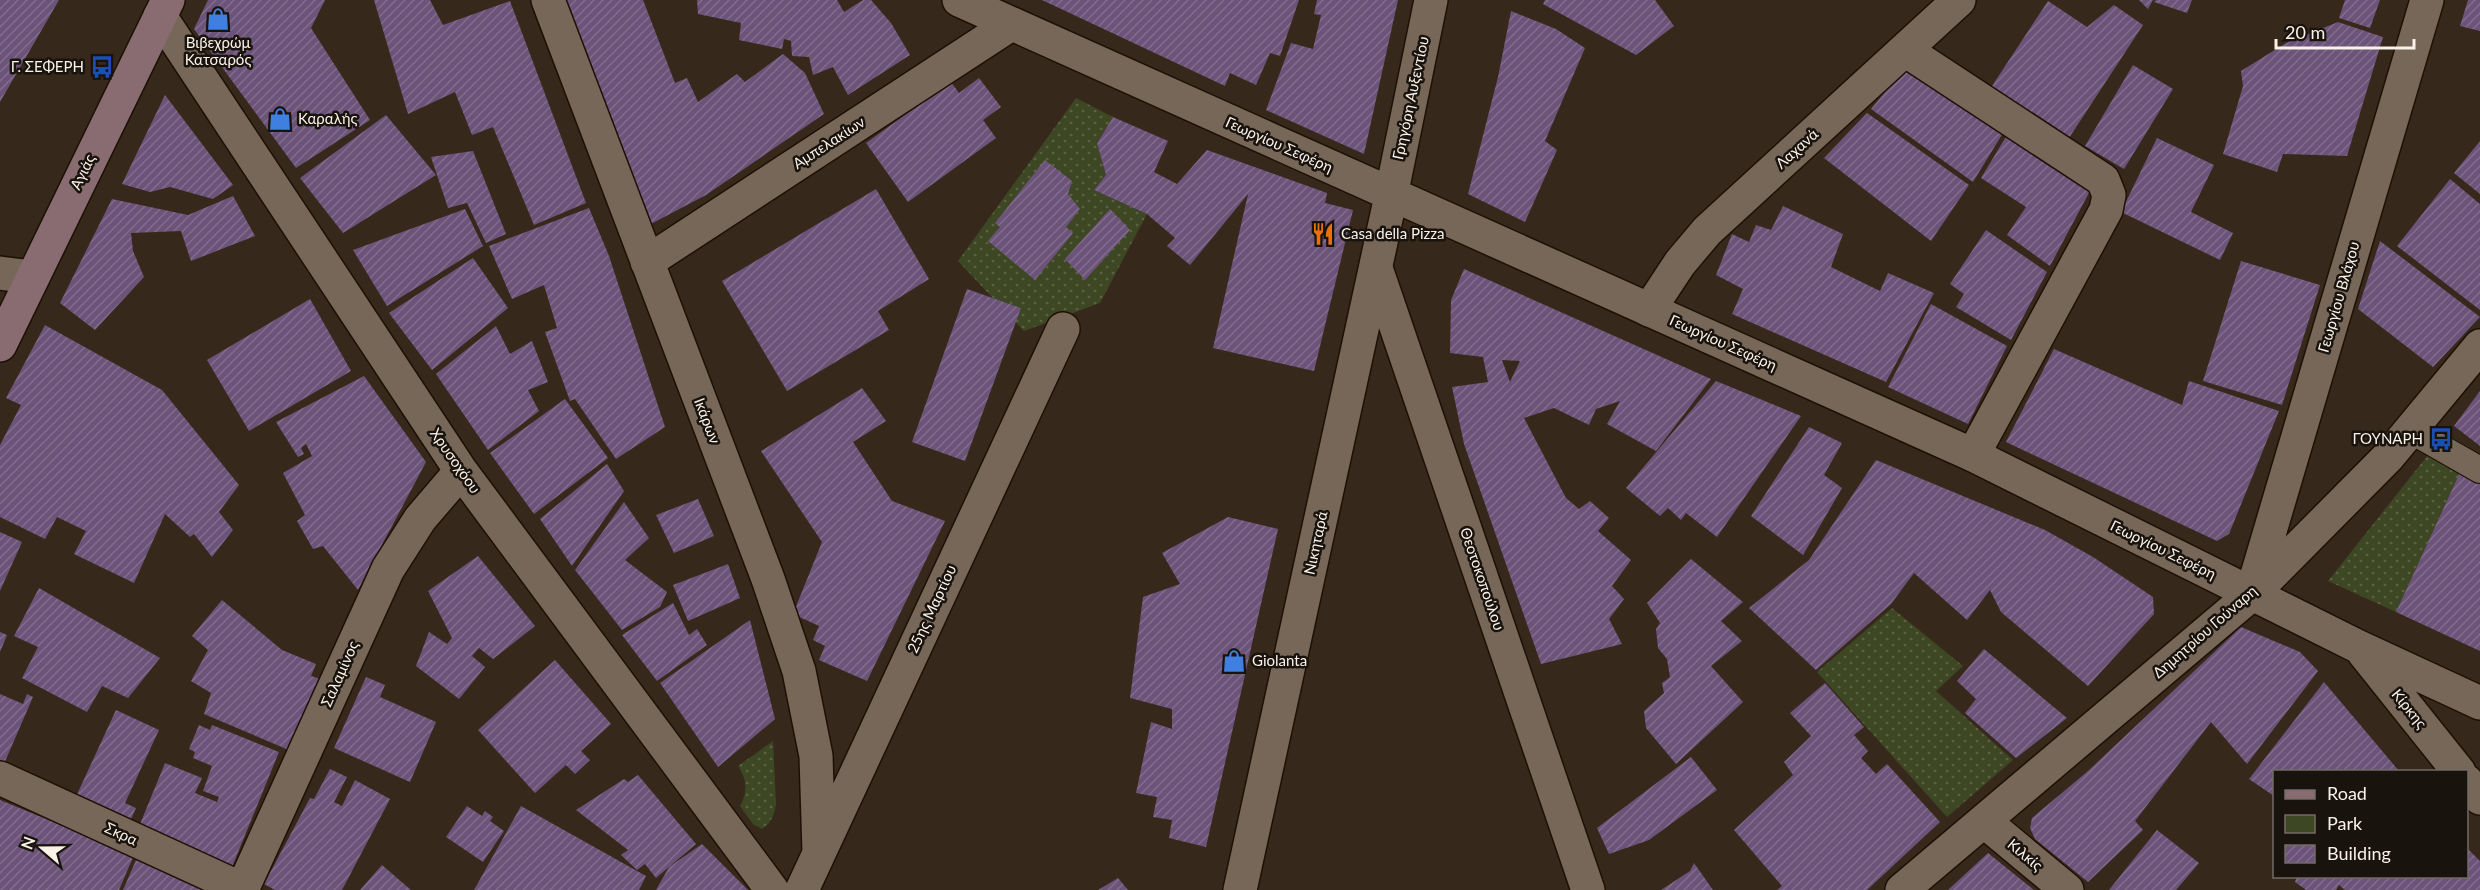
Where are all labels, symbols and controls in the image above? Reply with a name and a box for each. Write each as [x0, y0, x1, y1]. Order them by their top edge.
shop icon: Βιβεχρώμ Κατσαρός [205, 6, 231, 32]
scale bar [2276, 12, 2414, 50]
text: 20 m [2285, 21, 2325, 43]
place label: Βιβεχρώμ Κατσαρός [185, 33, 251, 68]
street label: Γρηγόρη Αυξεντίου [1388, 34, 1433, 161]
bus stop icon: Γ. ΣΕΦΕΡΗ [89, 54, 115, 80]
place label: Γ. ΣΕΦΕΡΗ [11, 57, 84, 75]
shop icon: Καραλής [267, 106, 293, 132]
place label: Καραλής [298, 109, 357, 127]
street label: Αμπελακίων [789, 112, 868, 172]
street label: Γεωργίου Σεφέρη [1223, 112, 1336, 176]
street label: Λαχανά [1771, 124, 1821, 172]
street label: Αγιάς [66, 151, 98, 192]
restaurant icon: Casa della Pizza [1310, 221, 1336, 247]
place label: Casa della Pizza [1341, 224, 1445, 242]
street label: Γεωργίου Βλάχου [2314, 239, 2362, 354]
street label: Γεωργίου Σεφέρη [1667, 310, 1780, 374]
street label: Ικάρων [691, 395, 725, 446]
street label: Χρυσοχόου [427, 424, 485, 497]
bus stop icon: ΓΟΥΝΑΡΗ [2428, 426, 2454, 452]
place label: ΓΟΥΝΑΡΗ [2352, 429, 2423, 447]
street label: Νικηταρά [1300, 509, 1331, 576]
street label: Γεωργίου Σεφέρη [2108, 516, 2219, 582]
street label: Θεοτοκοπούλου [1457, 525, 1509, 632]
street label: 25ης Μαρτίου [903, 562, 959, 656]
street label: Δημητρίου Γούναρη [2149, 581, 2260, 681]
street label: Σαλαμίνος [317, 638, 362, 709]
shop icon: Giolanta [1221, 648, 1247, 674]
place label: Giolanta [1252, 651, 1307, 669]
street label: Κίρκης [2388, 685, 2431, 732]
legend [2273, 770, 2468, 878]
text: Road [2327, 782, 2367, 804]
text: Park [2327, 812, 2363, 834]
north arrow [12, 818, 72, 878]
street label: Σκρα [102, 818, 141, 848]
text: N [16, 834, 38, 852]
street label: Κιλκίς [2004, 834, 2047, 874]
text: Building [2327, 842, 2391, 864]

